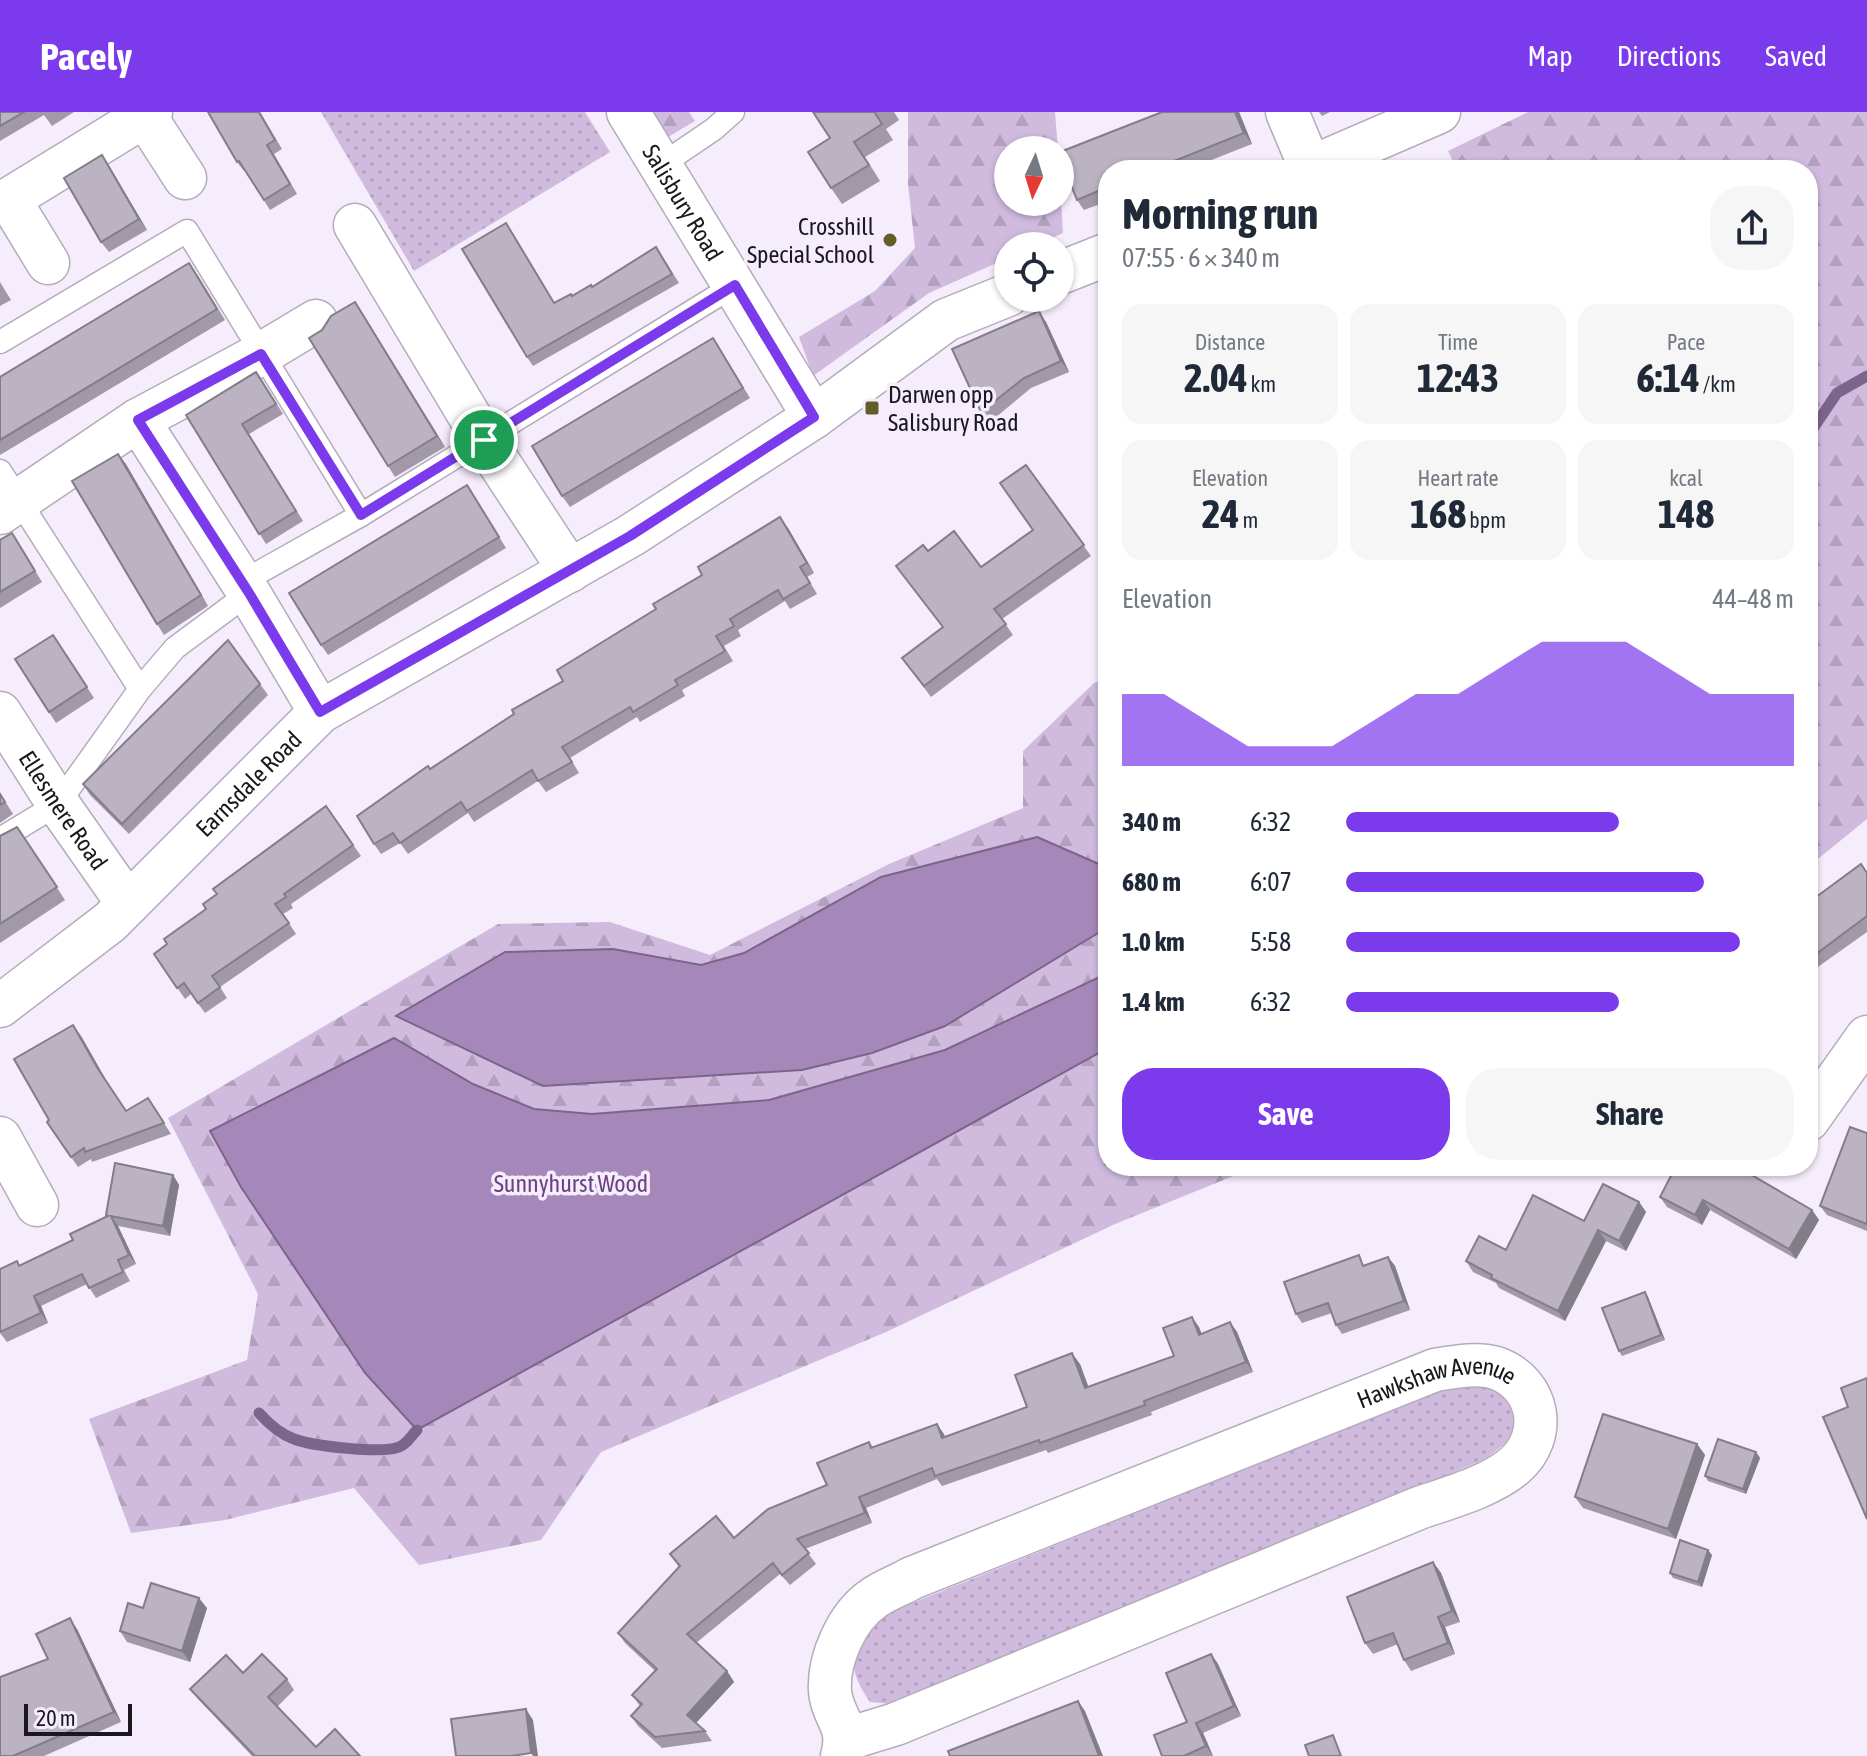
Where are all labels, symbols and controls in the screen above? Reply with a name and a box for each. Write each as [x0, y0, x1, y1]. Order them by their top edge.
text: Pacely [40, 35, 132, 78]
text: Map [1528, 40, 1573, 72]
text: Directions [1617, 40, 1721, 72]
text: Saved [1765, 40, 1827, 72]
north arrow [994, 136, 1074, 216]
map controls [994, 136, 1074, 312]
street label: Salisbury Road [638, 140, 729, 265]
button: share [1710, 186, 1794, 270]
text: Morning run [1122, 188, 1318, 238]
place label: Crosshill Special School [747, 213, 875, 268]
marker: Crosshill Special School [881, 231, 899, 249]
button: locate [994, 232, 1074, 312]
text: 07:55 · 6 × 340 m [1122, 243, 1280, 273]
text: Distance [1195, 329, 1265, 355]
text: Time [1438, 329, 1478, 355]
text: Pace [1667, 329, 1705, 355]
text: 2.04 [1184, 355, 1247, 400]
text: 12:43 [1417, 355, 1499, 400]
text: 6:14 [1636, 355, 1700, 400]
text: km [1247, 371, 1276, 397]
text: /km [1700, 371, 1736, 397]
place label: Darwen opp Salisbury Road [888, 381, 1019, 436]
marker: Darwen opp Salisbury Road [863, 399, 881, 417]
pin [450, 406, 518, 474]
icon: arrive [462, 418, 506, 462]
text: Elevation [1192, 465, 1268, 491]
text: Heart rate [1417, 465, 1499, 491]
text: kcal [1669, 465, 1703, 491]
text: 24 [1202, 491, 1239, 536]
text: 168 [1410, 491, 1466, 536]
text: 148 [1658, 491, 1714, 536]
text: m [1239, 507, 1258, 533]
text: bpm [1466, 507, 1506, 533]
text: Elevation [1122, 584, 1212, 614]
text: 44–48 m [1712, 584, 1794, 614]
street label: Earnsdale Road [190, 726, 306, 842]
street label: Ellesmere Road [14, 746, 113, 875]
text: 340 m [1122, 807, 1181, 837]
text: 6:32 [1250, 807, 1291, 837]
text: 680 m [1122, 867, 1181, 897]
text: 6:07 [1250, 867, 1292, 897]
text: 1.0 km [1122, 927, 1185, 957]
text: 5:58 [1250, 927, 1291, 957]
text: 1.4 km [1122, 987, 1185, 1017]
text: 6:32 [1250, 987, 1291, 1017]
button: Save [1122, 1068, 1450, 1160]
button: Share [1466, 1068, 1794, 1160]
park label: Sunnyhurst Wood [494, 1170, 648, 1197]
street label: Hawkshaw Avenue [1353, 1352, 1522, 1413]
scale bar [24, 1700, 132, 1736]
text: 20 m [36, 1705, 76, 1731]

